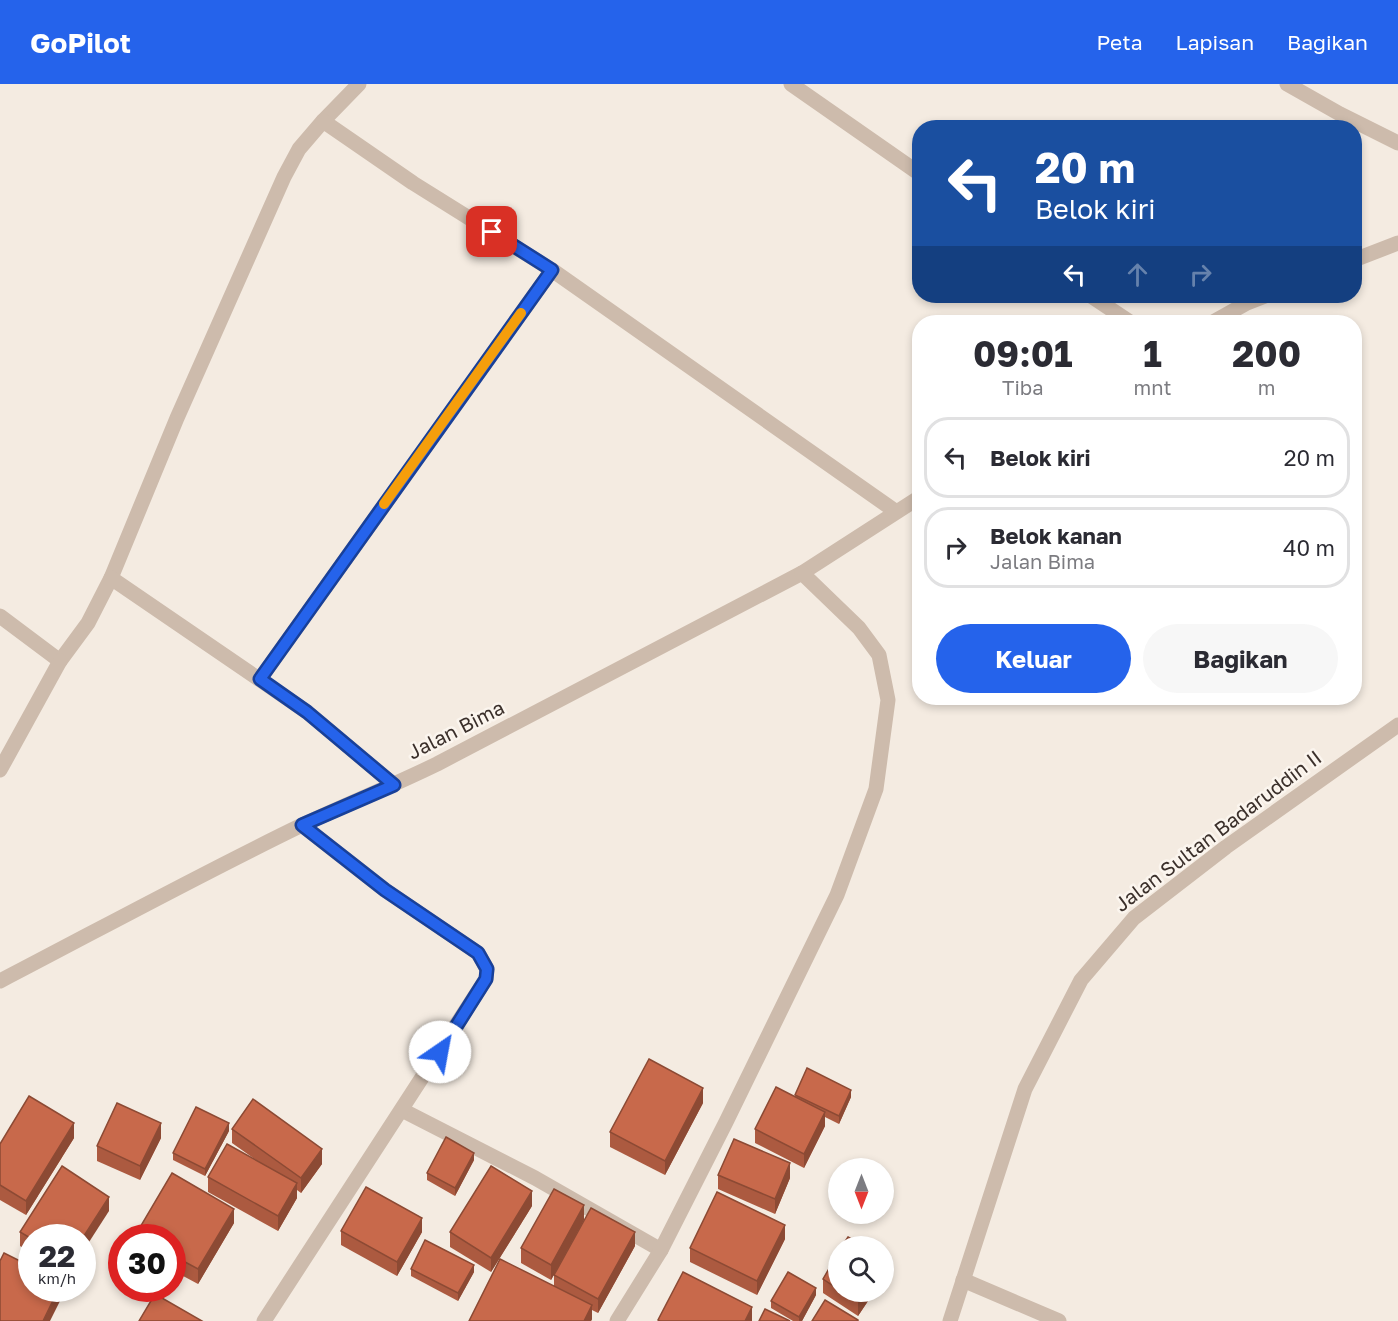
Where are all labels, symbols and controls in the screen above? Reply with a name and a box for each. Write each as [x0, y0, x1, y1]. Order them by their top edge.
text: GoPilot [30, 26, 131, 59]
text: Peta [1097, 29, 1143, 55]
text: Lapisan [1176, 29, 1254, 55]
text: Bagikan [1287, 29, 1368, 55]
text: 20 m [1035, 142, 1135, 192]
icon: left [936, 144, 1014, 222]
text: Belok kiri [1035, 193, 1156, 225]
pin [466, 206, 517, 257]
icon: arrive [475, 215, 508, 248]
icon: left [1058, 258, 1091, 291]
icon: ahead [1121, 258, 1154, 291]
icon: right [1184, 258, 1217, 291]
text: 09:01 [973, 332, 1073, 375]
text: 1 [1143, 332, 1162, 375]
text: 200 [1232, 332, 1301, 375]
text: Tiba [1002, 375, 1043, 399]
text: mnt [1134, 375, 1171, 399]
text: m [1258, 375, 1276, 399]
icon: left [939, 441, 972, 474]
text: Belok kiri [990, 444, 1091, 471]
text: 20 m [1284, 444, 1335, 471]
text: Belok kanan [990, 522, 1122, 549]
icon: right [939, 531, 972, 564]
text: 40 m [1283, 534, 1335, 561]
text: Jalan Bima [990, 549, 1095, 573]
button: Keluar [936, 624, 1131, 693]
button: Bagikan [1143, 624, 1338, 693]
street label: Jalan Bima [403, 695, 508, 764]
street label: Jalan Sultan Badaruddin II [1109, 745, 1326, 916]
position arrow [408, 1020, 472, 1084]
north arrow [828, 1158, 894, 1224]
map controls [828, 1158, 894, 1302]
speed limit sign: 30 [108, 1224, 186, 1302]
button: search [828, 1236, 894, 1302]
text: 22 [39, 1238, 75, 1274]
text: km/h [38, 1269, 76, 1287]

